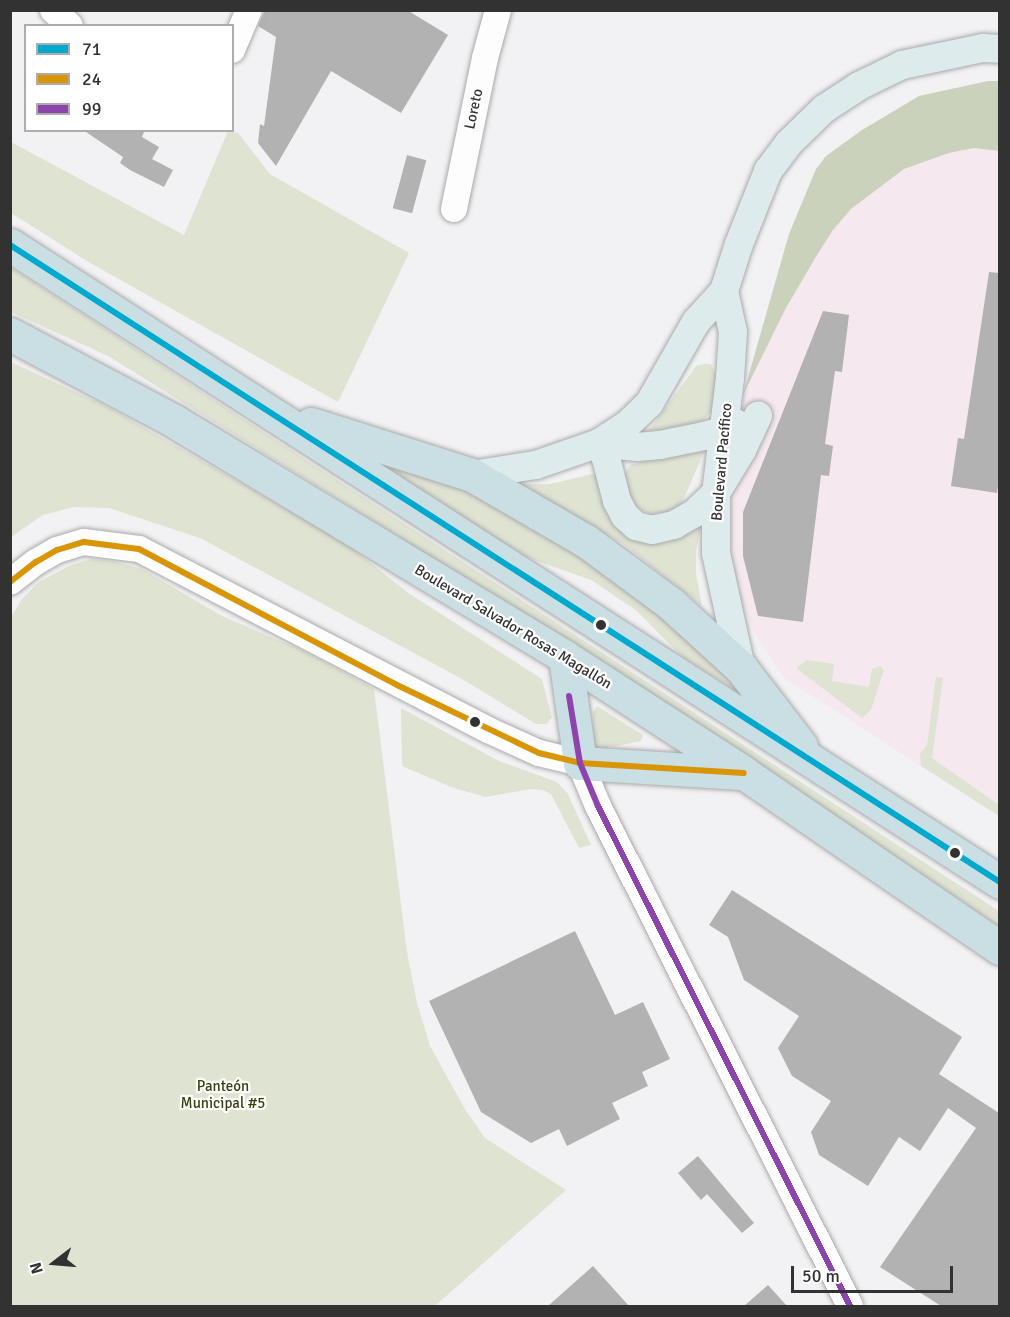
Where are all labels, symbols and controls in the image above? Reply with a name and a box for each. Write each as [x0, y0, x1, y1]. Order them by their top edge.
legend [24, 24, 234, 132]
text: 71 [82, 38, 101, 60]
text: 24 [82, 68, 101, 90]
street label: Loreto [461, 87, 487, 131]
text: 99 [82, 98, 101, 120]
street label: Boulevard Pacífico [708, 402, 736, 522]
street label: Boulevard Salvador Rosas Magallón [411, 561, 615, 693]
unlabelled marker [595, 619, 607, 631]
unlabelled marker [469, 716, 481, 728]
unlabelled marker [949, 847, 961, 859]
park label: Panteón Municipal #5 [181, 1077, 265, 1112]
north arrow [24, 1233, 84, 1293]
scale bar [794, 1254, 956, 1292]
text: N [26, 1260, 48, 1276]
text: 50 m [802, 1265, 840, 1287]

